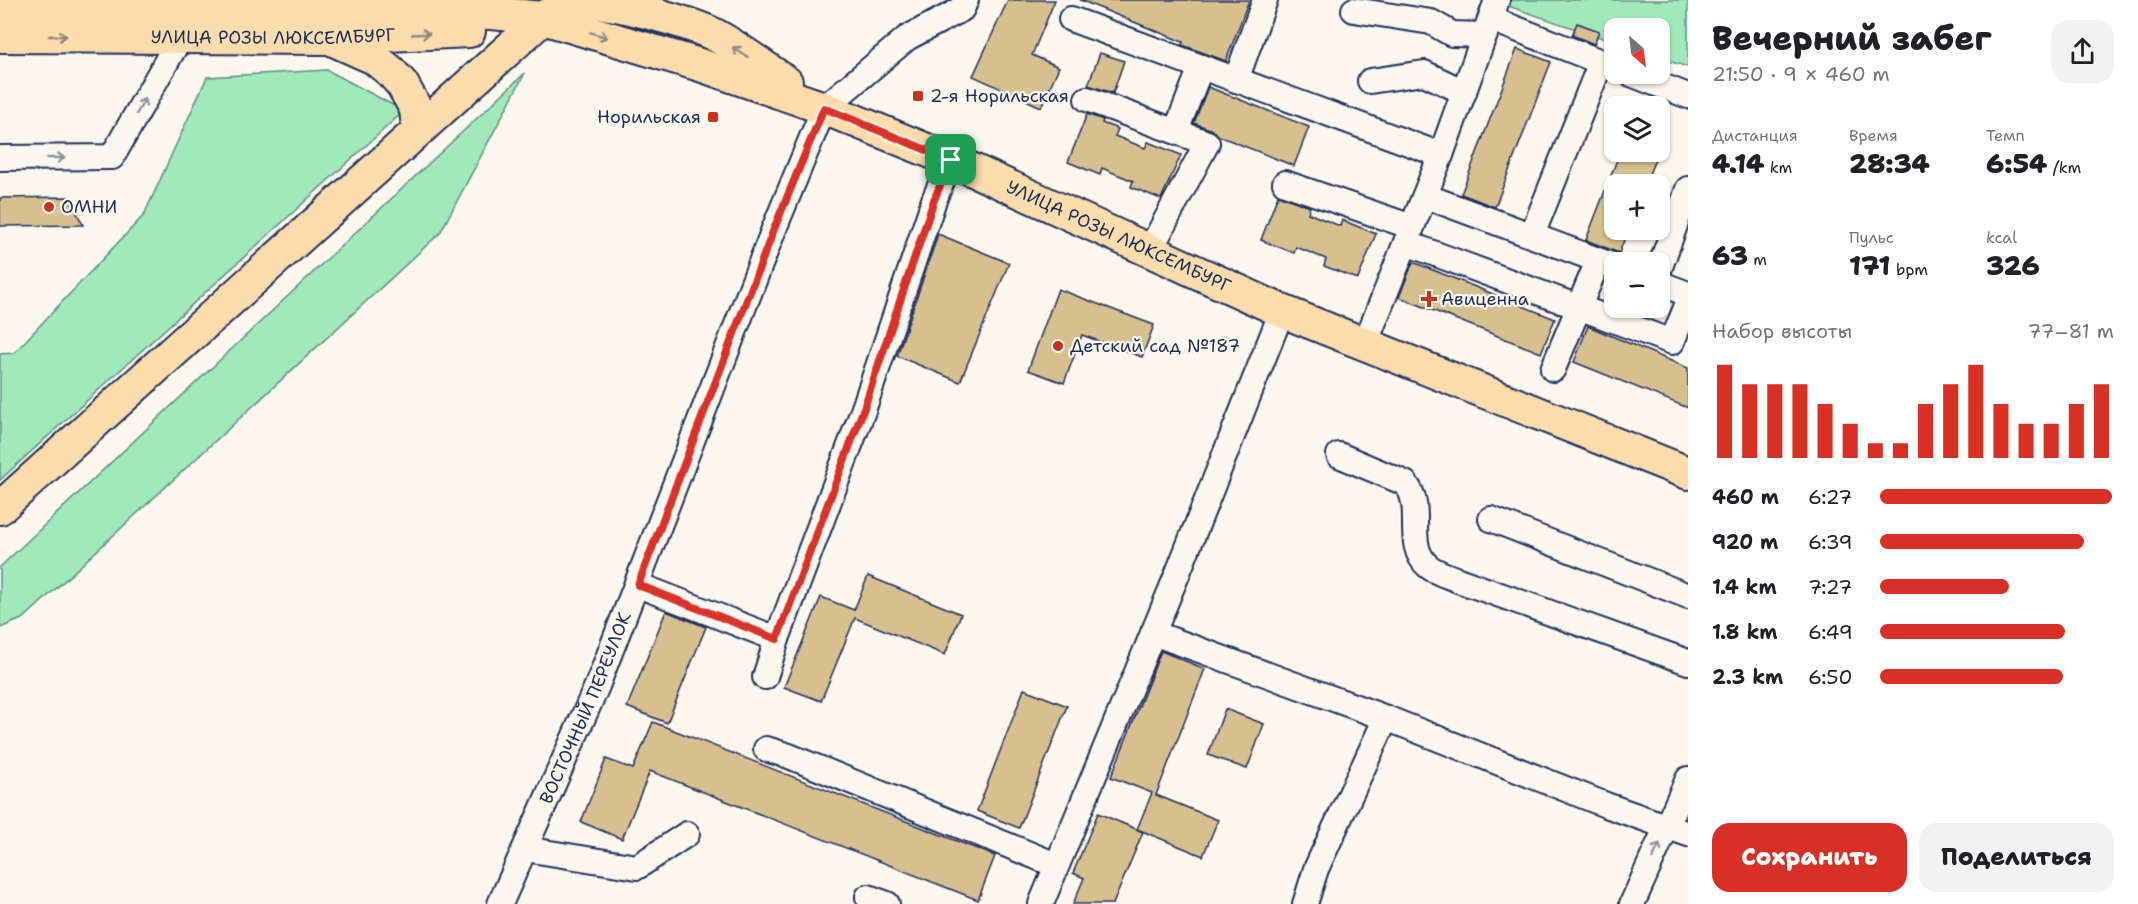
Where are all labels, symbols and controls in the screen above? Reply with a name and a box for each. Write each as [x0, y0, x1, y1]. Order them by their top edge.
text: Вечерний забег [1712, 16, 1992, 61]
north arrow [1604, 18, 1670, 84]
map controls [1604, 18, 1670, 318]
button: share [2051, 20, 2114, 83]
street label: УЛИЦА РОЗЫ ЛЮКСЕМБУРГ [151, 23, 396, 50]
one-way arrow [411, 29, 431, 40]
one-way arrow [48, 30, 68, 42]
one-way arrow [589, 30, 608, 41]
one-way arrow [732, 46, 749, 58]
text: 21:50 · 9 × 460 m [1712, 61, 1890, 87]
place label: 2-я Норильская [930, 84, 1069, 108]
marker: 2-я Норильская [911, 89, 925, 103]
button: layers [1604, 96, 1670, 162]
one-way arrow [136, 98, 147, 116]
place label: Норильская [597, 105, 701, 129]
marker: Норильская [706, 110, 720, 124]
text: Дистанция [1712, 125, 1798, 146]
text: Время [1849, 125, 1898, 146]
text: Темп [1986, 125, 2025, 146]
pin [925, 134, 976, 185]
icon: arrive [934, 143, 967, 176]
text: 4.14 [1712, 146, 1764, 181]
text: 28:34 [1849, 146, 1930, 181]
text: 6:54 [1986, 146, 2047, 181]
one-way arrow [45, 152, 65, 164]
text: km [1764, 157, 1792, 178]
text: /km [2047, 157, 2081, 178]
button: + [1604, 174, 1670, 240]
street label: УЛИЦА РОЗЫ ЛЮКСЕМБУРГ [1003, 175, 1235, 298]
place label: ОМНИ [61, 195, 117, 219]
marker: ОМНИ [42, 200, 56, 214]
text: Пульс [1849, 227, 1894, 248]
text: kcal [1986, 227, 2017, 248]
text: 63 [1712, 238, 1748, 273]
text: 171 [1849, 248, 1891, 283]
text: 326 [1986, 248, 2040, 283]
text: m [1748, 249, 1767, 270]
button: − [1604, 252, 1670, 318]
text: bpm [1891, 259, 1928, 280]
place label: Авиценна [1441, 287, 1529, 311]
marker: Авиценна [1422, 292, 1436, 306]
text: Набор высоты [1712, 318, 1852, 344]
text: 77–81 m [2028, 318, 2114, 344]
place label: Детский сад №187 [1070, 334, 1240, 358]
marker: Детский сад №187 [1051, 339, 1065, 353]
text: 460 m [1712, 484, 1779, 510]
text: 6:27 [1808, 484, 1852, 510]
text: 920 m [1712, 529, 1778, 555]
text: 6:39 [1808, 529, 1853, 555]
text: 1.4 km [1712, 574, 1777, 600]
text: 7:27 [1808, 574, 1852, 600]
street label: ВОСТОЧНЫЙ ПЕРЕУЛОК [534, 608, 637, 808]
text: 1.8 km [1712, 619, 1778, 645]
text: 6:49 [1808, 619, 1853, 645]
text: 2.3 km [1712, 664, 1783, 690]
text: 6:50 [1808, 664, 1852, 690]
button: Сохранить [1712, 823, 1907, 892]
button: Поделиться [1919, 823, 2114, 892]
one-way arrow [1650, 842, 1662, 860]

